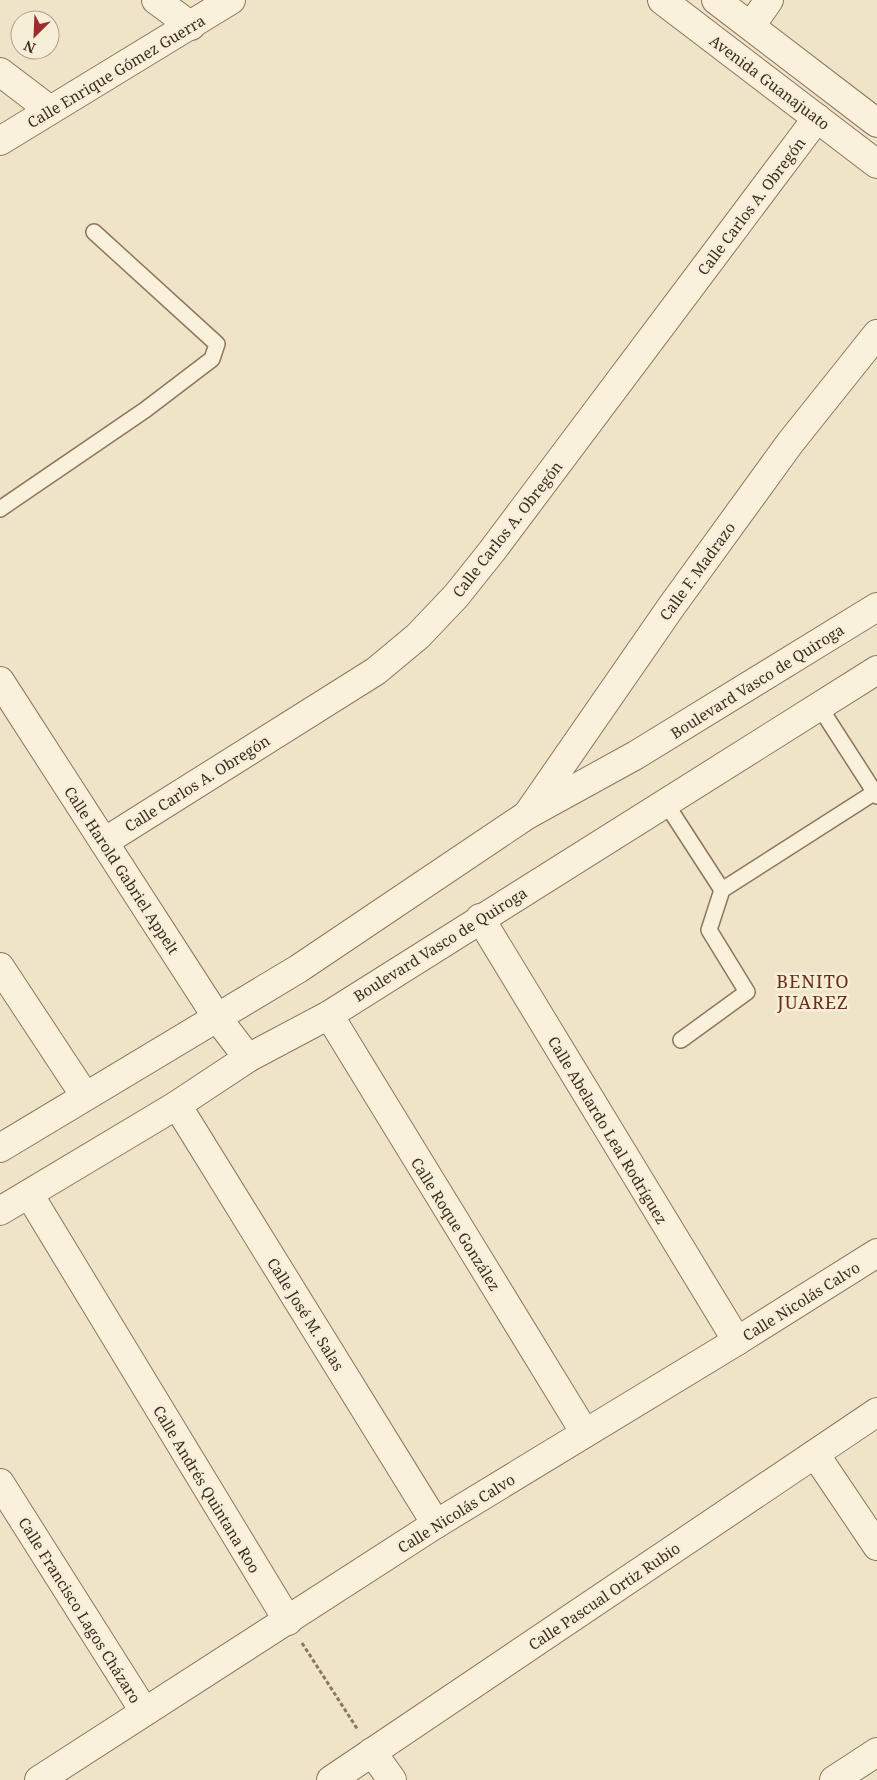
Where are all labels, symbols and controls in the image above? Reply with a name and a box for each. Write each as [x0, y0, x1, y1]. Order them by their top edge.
north arrow [10, 10, 60, 60]
street label: Calle Enrique Gómez Guerra [23, 10, 209, 132]
street label: Avenida Guanajuato [706, 30, 834, 134]
text: N [21, 36, 38, 58]
street label: Calle Carlos A. Obregón [693, 133, 810, 279]
street label: Calle Carlos A. Obregón [448, 457, 567, 601]
street label: Calle F. Madrazo [655, 518, 739, 624]
street label: Boulevard Vasco de Quiroga [666, 619, 848, 743]
street label: Calle Carlos A. Obregón [121, 730, 274, 836]
street label: Calle Harold Gabriel Appelt [60, 782, 184, 958]
street label: Boulevard Vasco de Quiroga [349, 882, 531, 1006]
district label: BENITO JUAREZ [776, 969, 850, 1014]
street label: Calle Abelardo Leal Rodríguez [544, 1032, 672, 1228]
street label: Calle Roque González [407, 1154, 505, 1294]
street label: Calle José M. Salas [263, 1254, 349, 1375]
street label: Calle Nicolás Calvo [739, 1257, 863, 1345]
street label: Calle Andrés Quintana Roo [149, 1402, 265, 1576]
street label: Calle Nicolás Calvo [394, 1469, 518, 1557]
street label: Calle Francisco Lagos Cházaro [14, 1513, 146, 1707]
street label: Calle Pascual Ortiz Rubio [524, 1538, 684, 1654]

